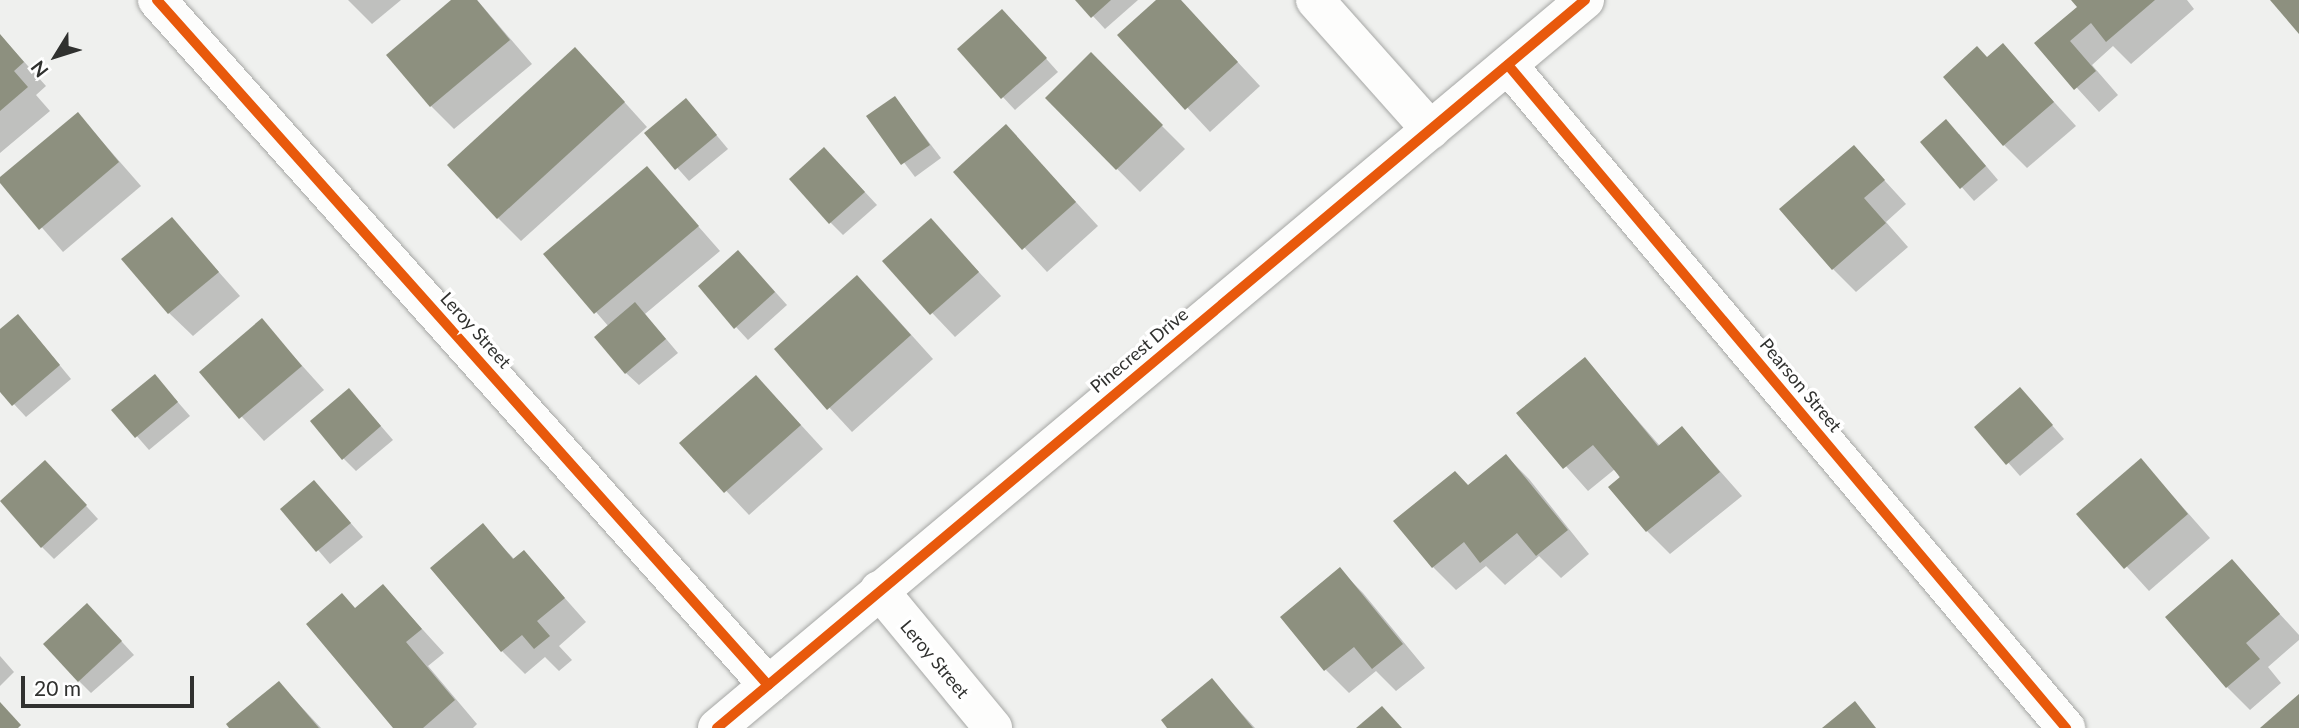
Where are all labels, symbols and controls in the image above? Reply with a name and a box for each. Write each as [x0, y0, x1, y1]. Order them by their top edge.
north arrow [21, 21, 91, 91]
text: N [25, 56, 53, 82]
street label: Leroy Street [436, 287, 516, 373]
street label: Pinecrest Drive [1086, 303, 1192, 397]
street label: Pearson Street [1756, 334, 1846, 436]
street label: Leroy Street [896, 615, 974, 703]
scale bar [24, 662, 198, 706]
text: 20 m [34, 675, 81, 700]

